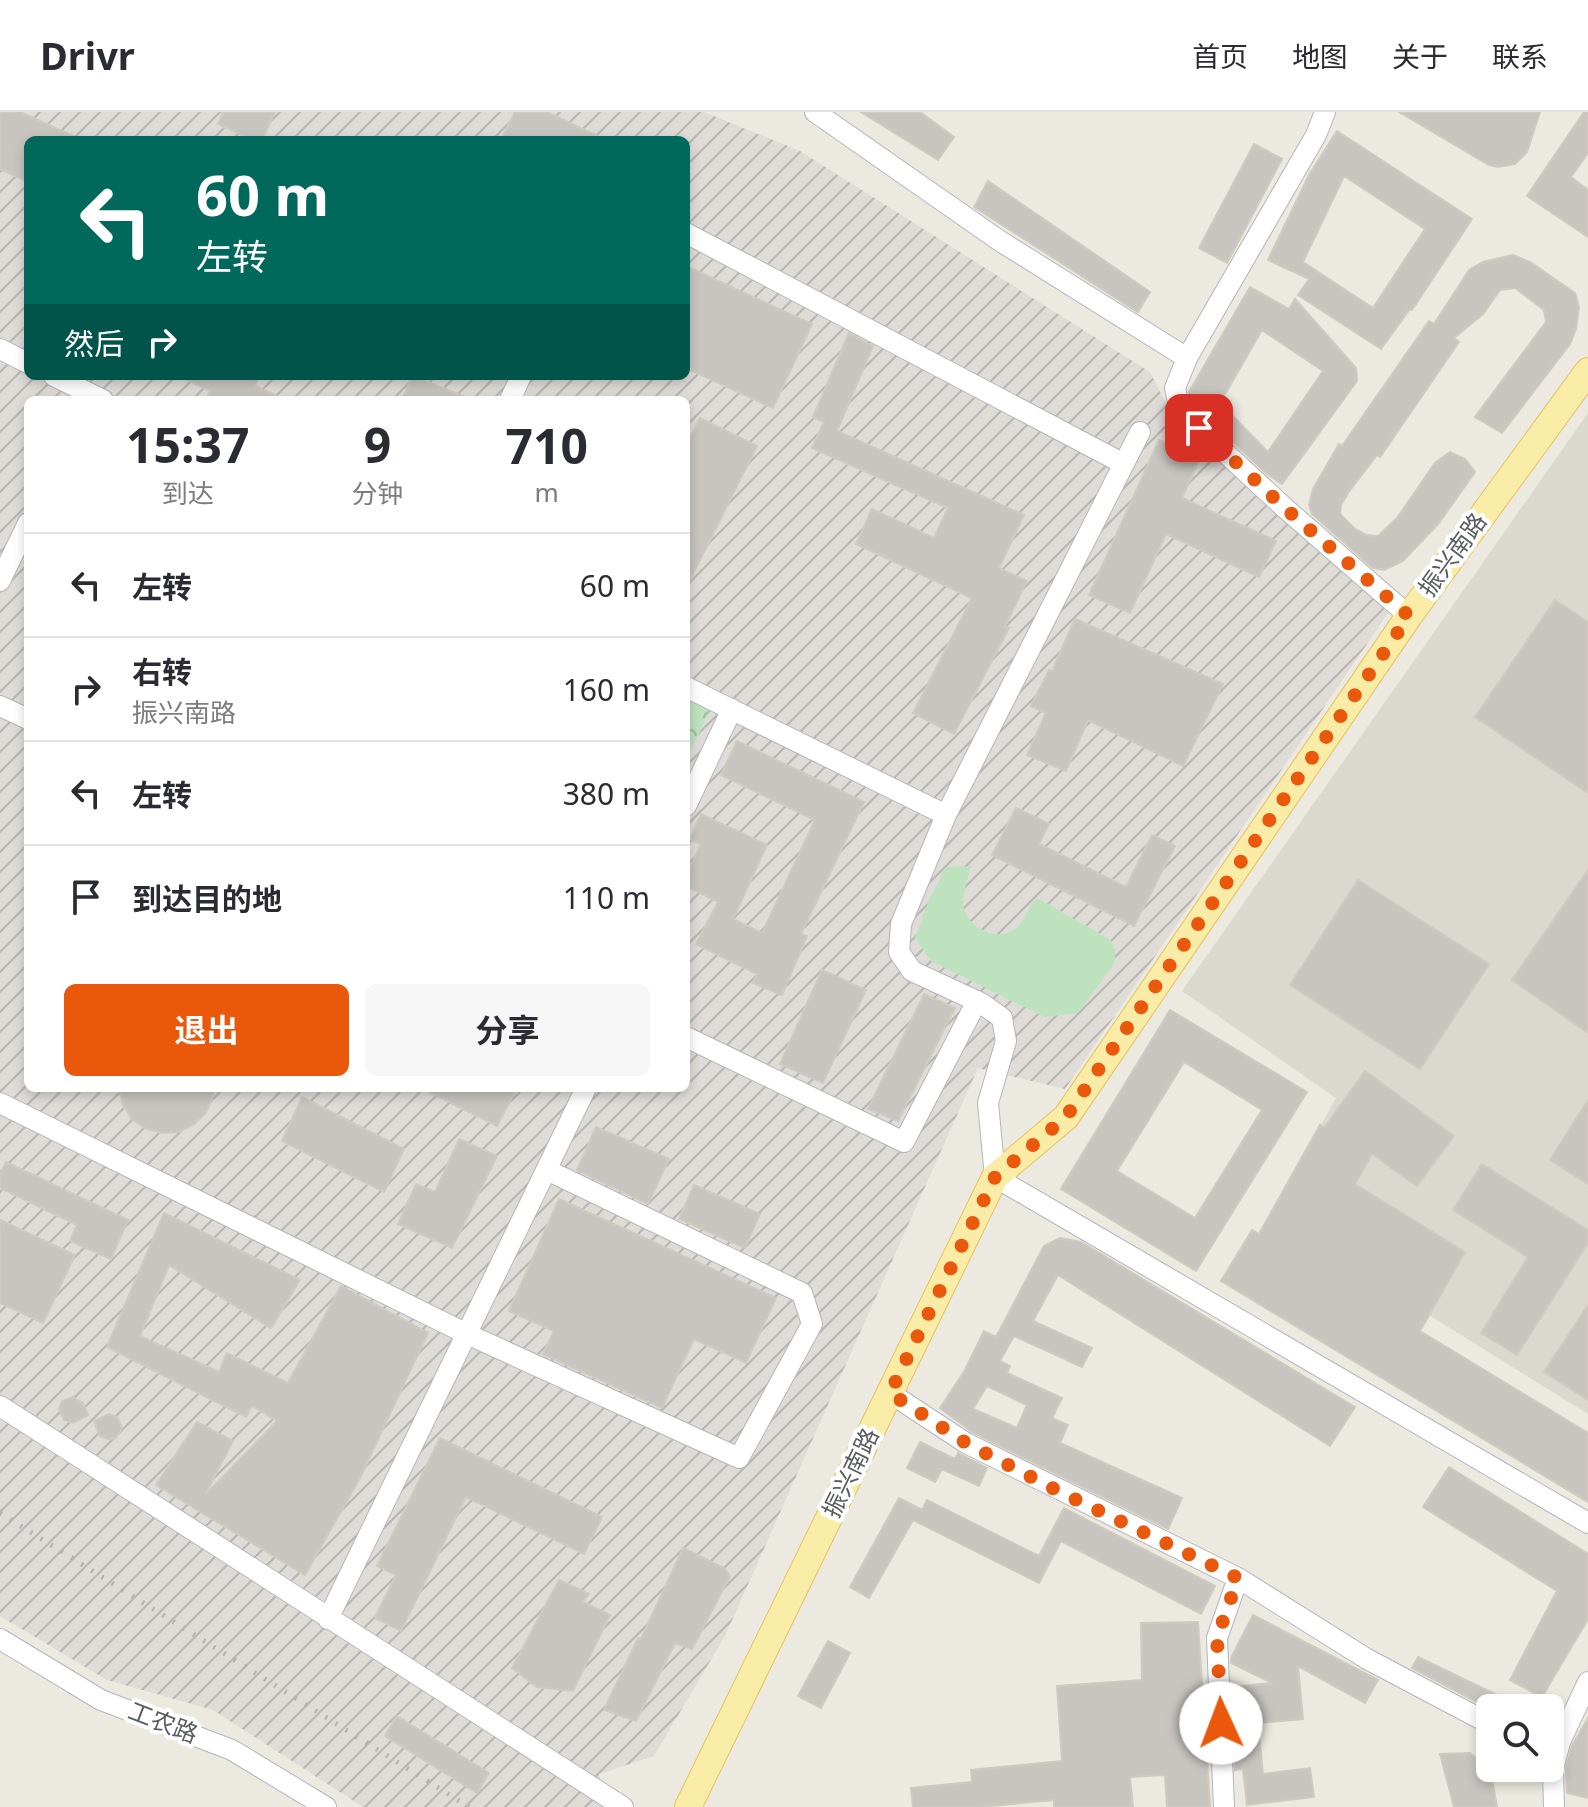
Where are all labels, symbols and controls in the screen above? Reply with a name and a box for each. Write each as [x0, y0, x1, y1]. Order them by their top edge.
text: Drivr [40, 29, 135, 81]
text: 首页 [1192, 37, 1248, 75]
text: 地图 [1292, 37, 1348, 75]
text: 关于 [1392, 37, 1448, 75]
text: 联系 [1492, 37, 1548, 75]
text: 60 m [196, 156, 329, 232]
icon: left [64, 168, 168, 272]
text: 左转 [196, 232, 268, 281]
icon: right [140, 320, 184, 364]
text: 然后 [64, 323, 124, 364]
pin [1165, 394, 1233, 462]
icon: arrive [1177, 406, 1221, 450]
text: 15:37 [126, 412, 249, 477]
text: 9 [364, 412, 391, 477]
text: 710 [506, 413, 588, 478]
text: m [535, 474, 559, 510]
text: 到达 [162, 475, 214, 511]
text: 分钟 [351, 475, 403, 511]
street label: 振兴南路 [1410, 506, 1493, 603]
icon: left [64, 563, 108, 607]
text: 60 m [580, 565, 650, 606]
text: 左转 [132, 566, 192, 607]
text: 右转 [132, 651, 192, 692]
icon: right [64, 667, 108, 711]
text: 160 m [563, 669, 650, 710]
text: 振兴南路 [132, 694, 236, 730]
icon: left [64, 771, 108, 815]
text: 380 m [563, 773, 650, 814]
text: 左转 [132, 774, 192, 815]
icon: arrive [64, 875, 108, 919]
text: 110 m [563, 877, 650, 918]
text: 到达目的地 [132, 878, 282, 919]
button: 退出 [64, 984, 349, 1076]
button: 分享 [365, 984, 650, 1076]
street label: 振兴南路 [814, 1422, 886, 1523]
position arrow [1179, 1681, 1263, 1765]
street label: 工农路 [124, 1693, 203, 1750]
map controls [1476, 1694, 1564, 1782]
button: search [1476, 1694, 1564, 1782]

